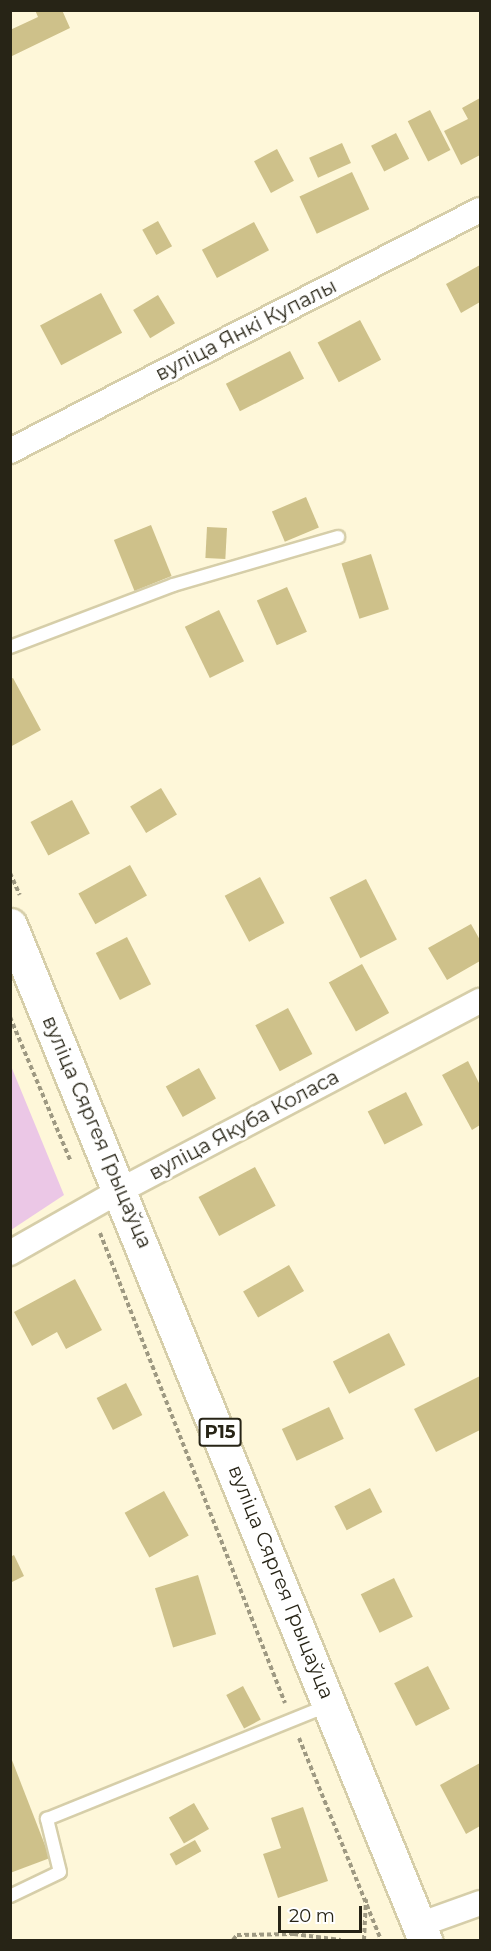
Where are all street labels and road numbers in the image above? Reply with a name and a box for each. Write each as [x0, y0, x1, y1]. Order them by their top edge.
street label: вуліца Янкі Купалы [151, 274, 341, 386]
street label: вуліца Сяргея Грыцаўца [37, 1012, 157, 1252]
street label: вуліца Якуба Коласа [145, 1065, 343, 1185]
road number: Р15 [198, 1417, 242, 1447]
street label: вуліца Сяргея Грыцаўца [223, 1462, 339, 1702]

